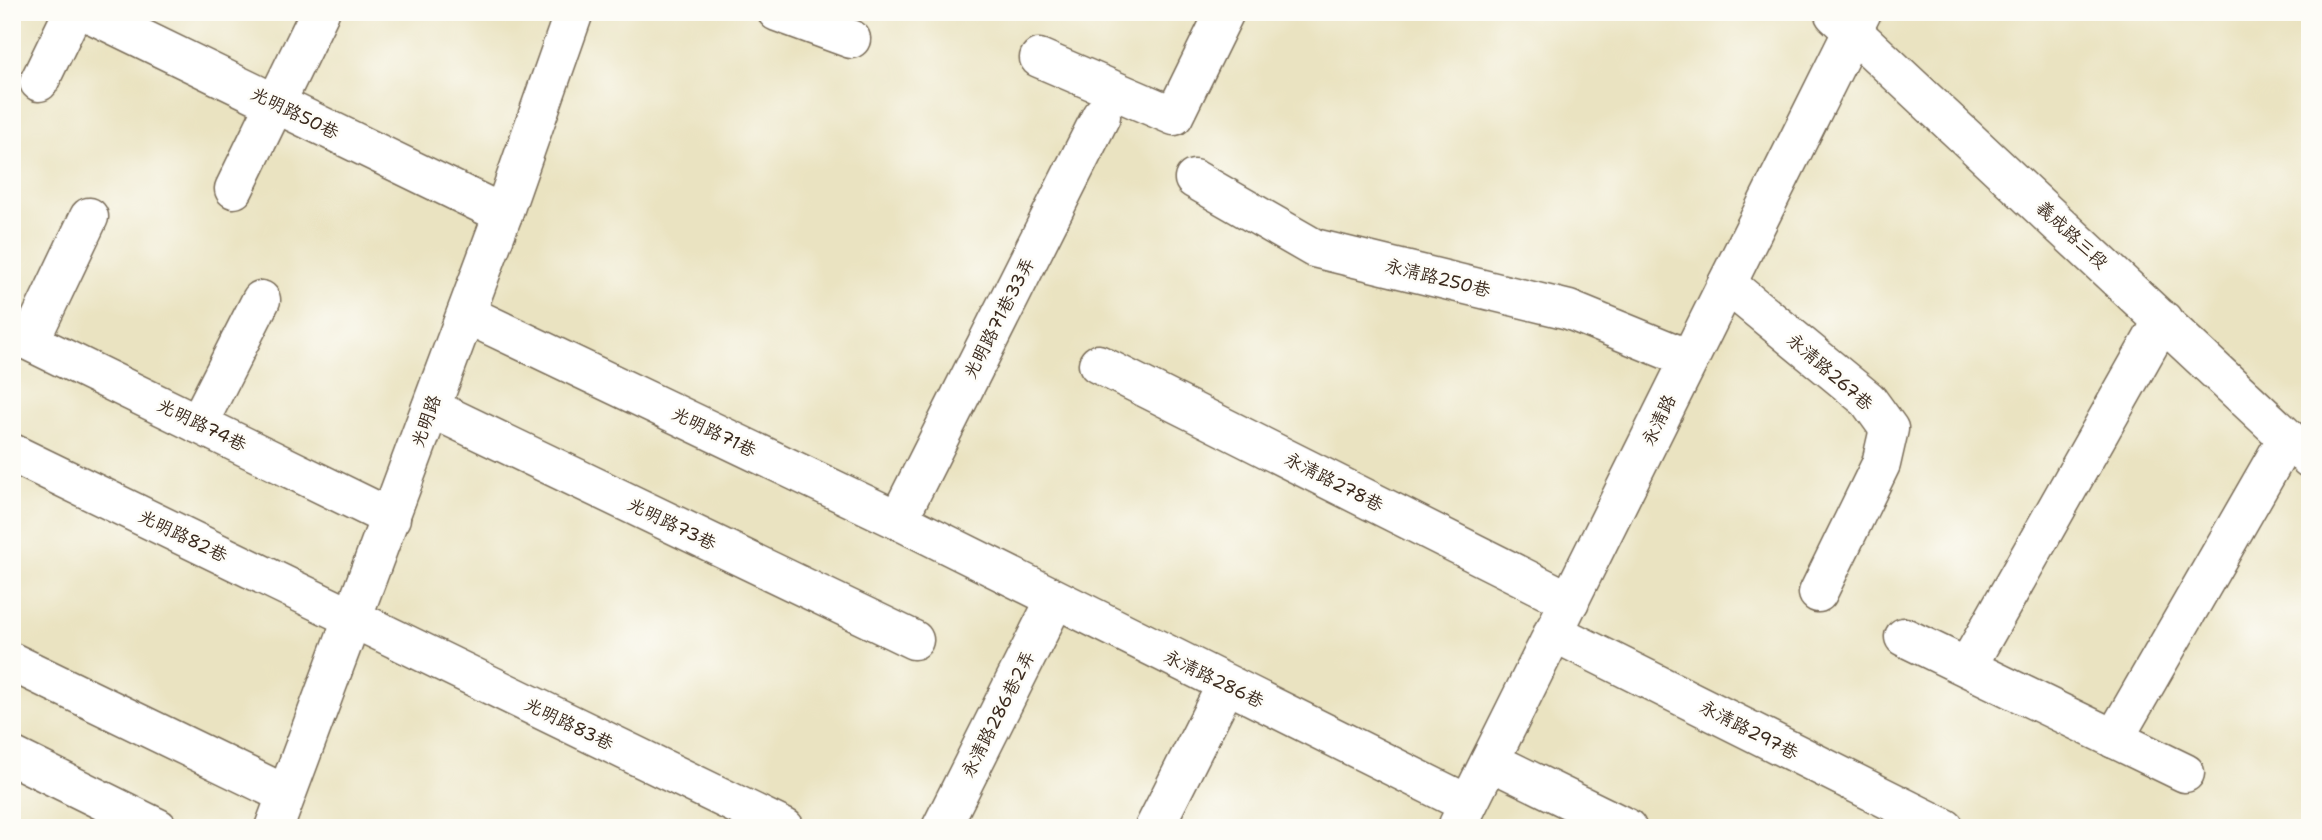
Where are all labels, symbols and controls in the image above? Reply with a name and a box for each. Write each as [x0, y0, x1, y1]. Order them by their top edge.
street label: 光明路50巷 [247, 81, 343, 145]
street label: 義成路三段 [2031, 196, 2113, 274]
street label: 光明路71巷33弄 [958, 253, 1040, 383]
street label: 永清路250巷 [1383, 253, 1493, 303]
street label: 永清路267巷 [1782, 328, 1878, 416]
street label: 永清路 [1636, 390, 1682, 450]
street label: 光明路 [405, 392, 447, 450]
street label: 光明路74巷 [153, 393, 251, 457]
street label: 光明路71巷 [668, 401, 760, 463]
street label: 永清路278巷 [1281, 447, 1387, 517]
street label: 光明路73巷 [624, 492, 720, 556]
street label: 光明路82巷 [135, 504, 231, 568]
street label: 永清路286巷 [1160, 644, 1268, 714]
street label: 永清路286巷2弄 [956, 646, 1040, 782]
street label: 光明路83巷 [520, 692, 618, 756]
street label: 永清路297巷 [1696, 695, 1802, 765]

